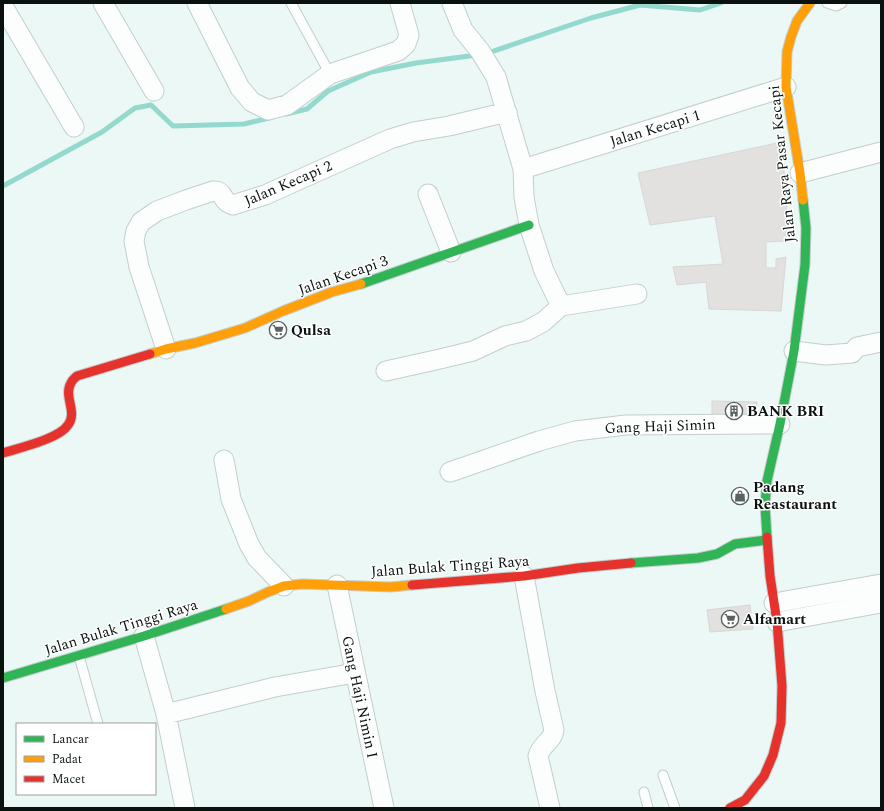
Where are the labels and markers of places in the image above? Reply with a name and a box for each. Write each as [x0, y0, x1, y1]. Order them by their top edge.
place label: Qulsa [291, 319, 331, 342]
supermarket icon: Qulsa [268, 320, 288, 340]
place label: BANK BRI [747, 400, 824, 423]
building icon: BANK BRI [724, 401, 744, 421]
place label: Padang Reastaurant [753, 476, 837, 516]
shop icon: Padang Reastaurant [730, 486, 750, 506]
place label: Alfamart [743, 608, 806, 631]
supermarket icon: Alfamart [720, 609, 740, 629]

